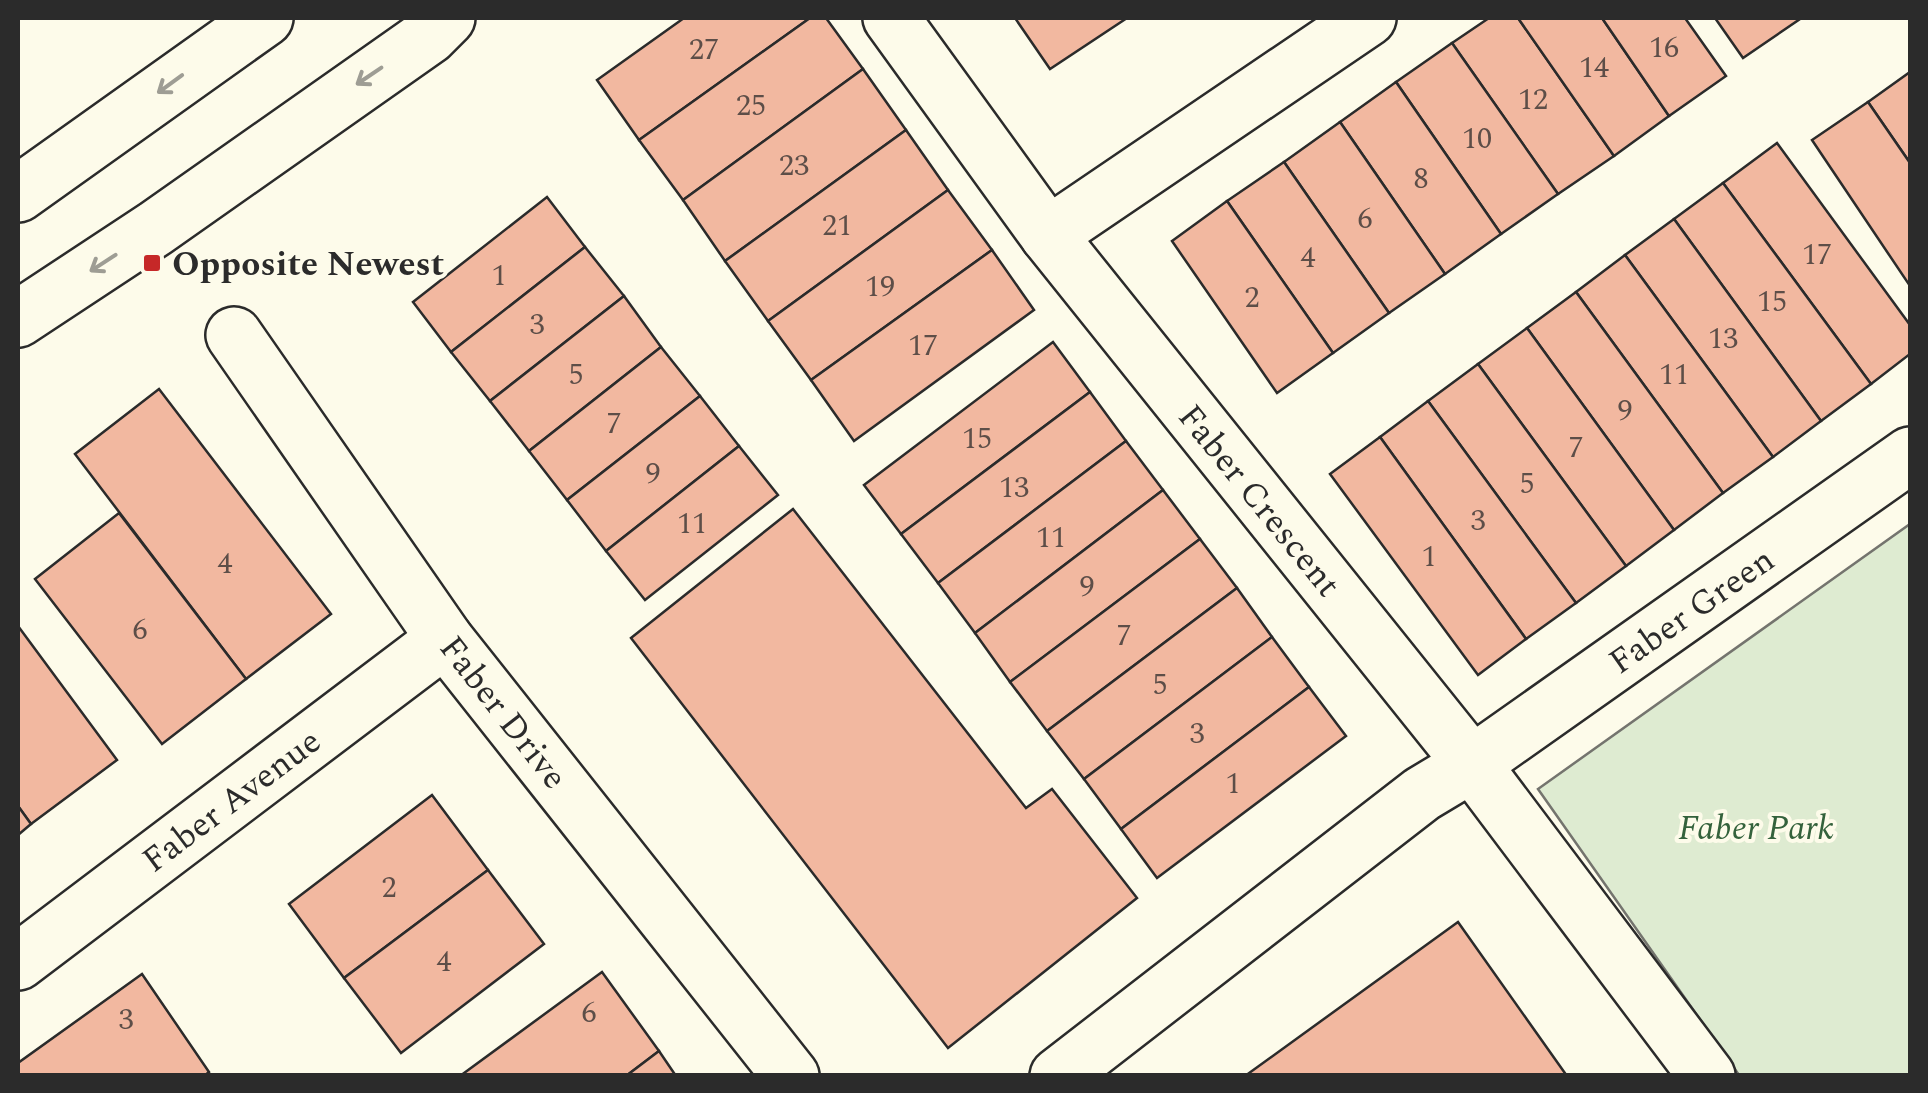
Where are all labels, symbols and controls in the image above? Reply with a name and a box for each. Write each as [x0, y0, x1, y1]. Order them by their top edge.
house number: 16 [1649, 25, 1679, 71]
house number: 27 [689, 27, 719, 73]
house number: 14 [1579, 45, 1609, 91]
one-way arrow [356, 65, 384, 86]
one-way arrow [157, 74, 184, 95]
house number: 12 [1518, 77, 1548, 123]
house number: 25 [736, 83, 766, 129]
house number: 10 [1462, 116, 1492, 162]
house number: 23 [779, 143, 809, 189]
house number: 8 [1414, 156, 1429, 202]
house number: 6 [1358, 196, 1373, 242]
house number: 21 [822, 203, 852, 249]
house number: 17 [1802, 232, 1832, 278]
house number: 4 [1301, 235, 1316, 281]
place label: Opposite Newest [172, 238, 444, 291]
one-way arrow [90, 252, 118, 273]
marker: Opposite Newest [141, 252, 163, 274]
house number: 1 [492, 253, 507, 299]
house number: 19 [865, 264, 895, 310]
house number: 2 [1245, 275, 1260, 321]
house number: 15 [1757, 279, 1787, 325]
house number: 3 [530, 302, 545, 348]
house number: 13 [1708, 316, 1738, 362]
house number: 17 [908, 323, 938, 369]
house number: 5 [569, 352, 584, 398]
house number: 11 [1659, 352, 1689, 398]
house number: 9 [1618, 388, 1633, 434]
street label: Faber Crescent [1164, 393, 1353, 609]
house number: 7 [607, 401, 622, 447]
house number: 15 [962, 416, 992, 462]
house number: 7 [1569, 425, 1584, 471]
house number: 9 [646, 451, 661, 497]
house number: 5 [1520, 461, 1535, 507]
house number: 13 [999, 465, 1029, 511]
house number: 3 [1471, 498, 1486, 544]
house number: 11 [677, 501, 707, 547]
house number: 11 [1036, 515, 1066, 561]
house number: 1 [1422, 534, 1437, 580]
street label: Faber Green [1598, 534, 1786, 688]
house number: 4 [218, 541, 233, 587]
house number: 9 [1080, 564, 1095, 610]
house number: 6 [133, 607, 148, 653]
house number: 7 [1117, 613, 1132, 659]
street label: Faber Drive [426, 625, 580, 801]
house number: 5 [1153, 662, 1168, 708]
house number: 3 [1190, 711, 1205, 757]
street label: Faber Avenue [131, 716, 333, 886]
house number: 1 [1226, 761, 1241, 807]
park label: Faber Park [1678, 802, 1834, 855]
house number: 2 [382, 865, 397, 911]
house number: 4 [437, 939, 452, 985]
house number: 6 [582, 990, 597, 1036]
house number: 3 [119, 997, 134, 1043]

